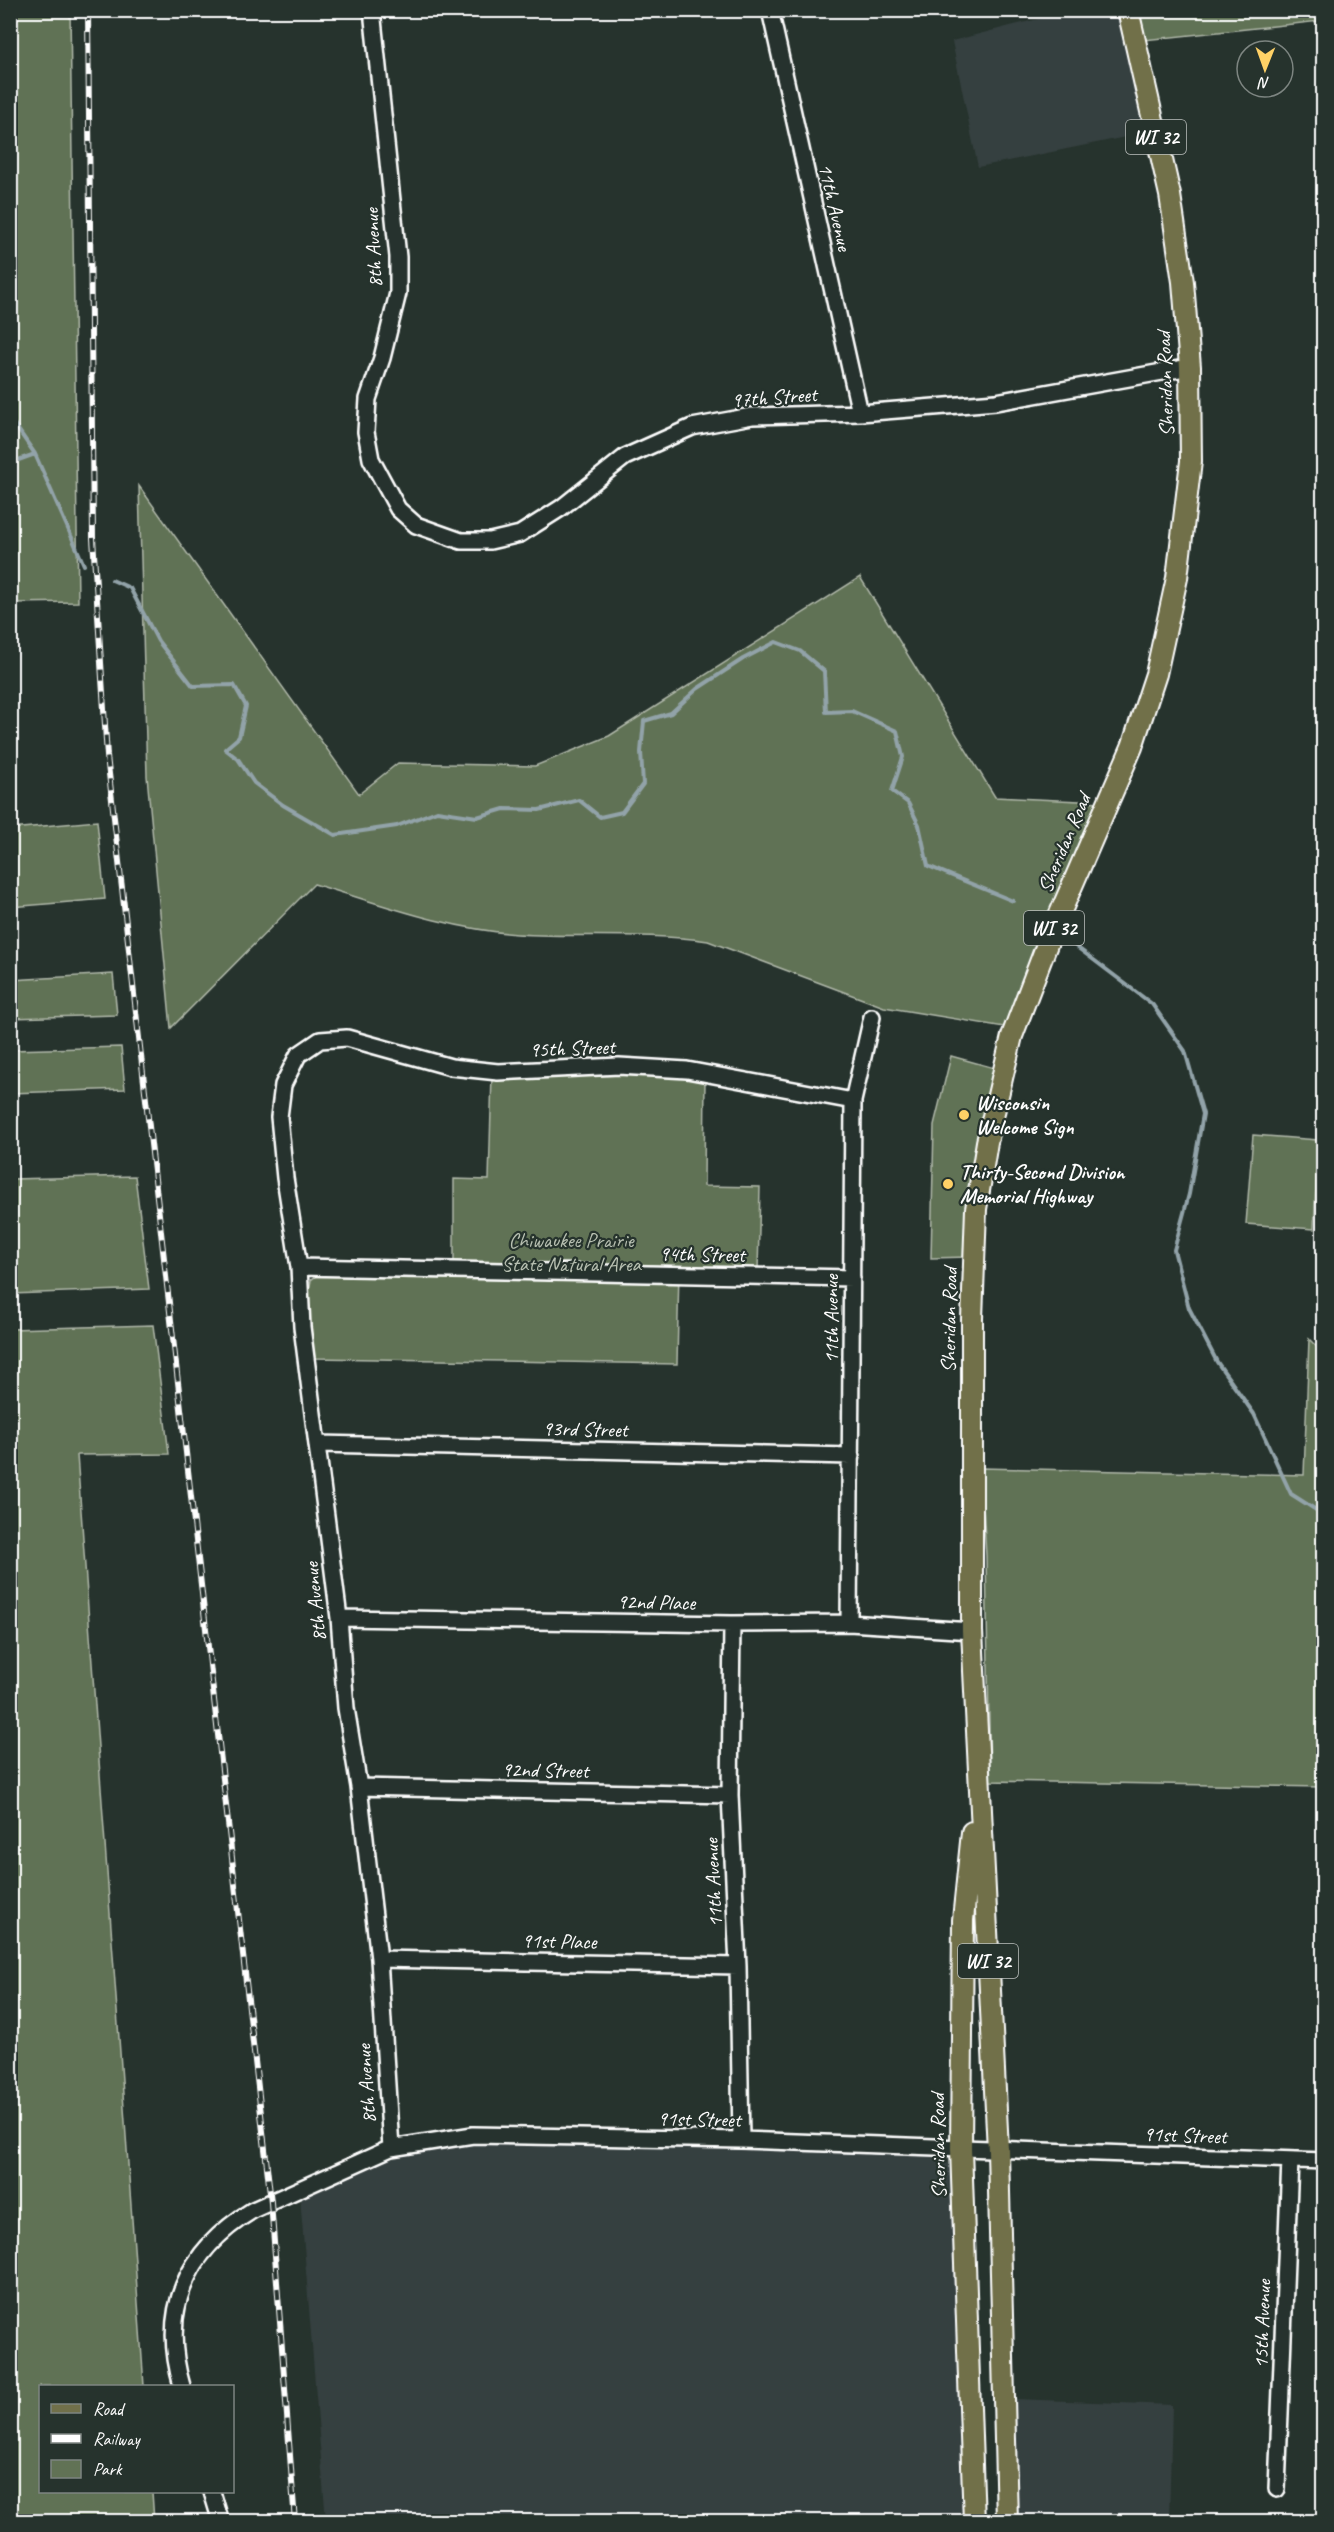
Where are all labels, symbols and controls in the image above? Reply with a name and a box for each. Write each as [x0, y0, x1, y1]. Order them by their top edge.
north arrow [1235, 39, 1295, 99]
text: N [1257, 73, 1270, 93]
road number: WI 32 [1126, 120, 1186, 154]
street label: 11th Avenue [812, 161, 858, 254]
street label: 8th Avenue [358, 207, 388, 288]
street label: Sheridan Road [1150, 327, 1180, 437]
street label: 97th Street [730, 381, 820, 413]
street label: Sheridan Road [1031, 786, 1098, 897]
road number: WI 32 [1024, 911, 1084, 945]
street label: 95th Street [529, 1033, 617, 1062]
place label: Wisconsin Welcome Sign [976, 1090, 1074, 1140]
marker: Wisconsin Welcome Sign [957, 1108, 971, 1122]
place label: Thirty-Second Division Memorial Highway [960, 1159, 1126, 1209]
marker: Thirty-Second Division Memorial Highway [941, 1177, 955, 1191]
park label: Chiwaukee Prairie State Natural Area [501, 1227, 643, 1277]
street label: 94th Street [659, 1240, 747, 1268]
street label: Sheridan Road [935, 1263, 963, 1373]
street label: 11th Avenue [818, 1273, 844, 1363]
street label: 93rd Street [542, 1415, 630, 1443]
street label: 8th Avenue [298, 1560, 332, 1643]
street label: 92nd Place [617, 1588, 697, 1616]
street label: 92nd Street [501, 1756, 591, 1784]
street label: 11th Avenue [698, 1837, 728, 1928]
street label: 91st Place [521, 1927, 598, 1955]
road number: WI 32 [958, 1944, 1018, 1978]
street label: 8th Avenue [350, 2042, 382, 2125]
street label: Sheridan Road [924, 2089, 952, 2199]
street label: 91st Street [657, 2105, 743, 2133]
street label: 91st Street [1143, 2121, 1229, 2150]
street label: 15th Avenue [1247, 2278, 1277, 2369]
legend [39, 2385, 234, 2493]
text: Road [93, 2398, 126, 2420]
text: Railway [93, 2428, 141, 2450]
text: Park [93, 2458, 123, 2480]

